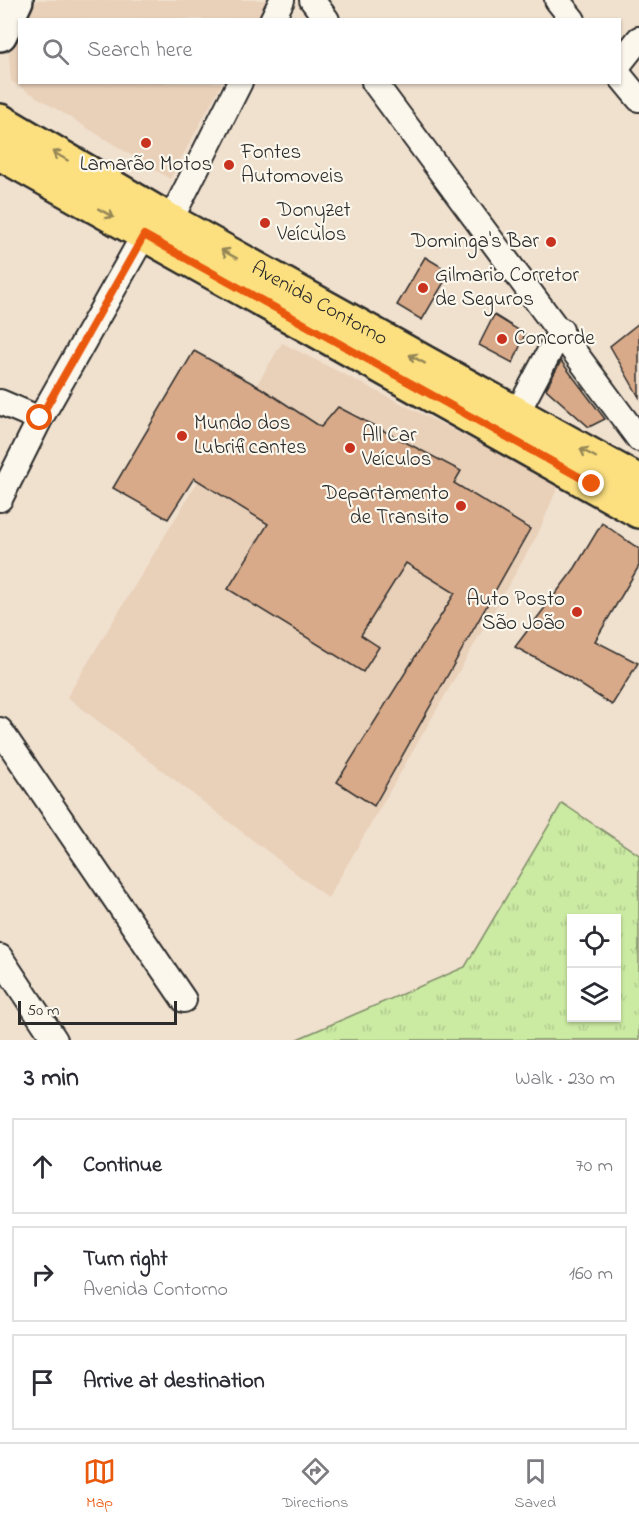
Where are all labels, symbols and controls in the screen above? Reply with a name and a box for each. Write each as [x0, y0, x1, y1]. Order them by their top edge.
search box [18, 18, 621, 84]
icon: search [39, 35, 72, 68]
text: Search here [87, 35, 192, 67]
marker: Lamarão Motos [139, 136, 153, 150]
place label: Fontes Automoveis [240, 138, 344, 192]
one-way arrow [52, 150, 69, 162]
place label: Lamarão Motos [80, 150, 212, 180]
marker: Fontes Automoveis [222, 158, 236, 172]
place label: Donyzet Veículos [276, 196, 351, 250]
one-way arrow [97, 207, 114, 219]
marker: Donyzet Veículos [258, 216, 272, 230]
place label: Dominga's Bar [410, 227, 539, 259]
marker: Dominga's Bar [544, 235, 558, 249]
one-way arrow [220, 248, 238, 259]
street label: Avenida Contorno [245, 254, 393, 354]
place label: Gilmario Corretor de Seguros [435, 261, 579, 317]
marker: Gilmario Corretor de Seguros [416, 281, 430, 295]
place label: Concorde [514, 324, 595, 354]
marker: Concorde [495, 332, 509, 346]
one-way arrow [409, 353, 426, 365]
route start [26, 404, 52, 430]
place label: Mundo dos Lubrificantes [194, 409, 307, 463]
place label: All Car Veículos [361, 421, 431, 475]
marker: Mundo dos Lubrificantes [175, 429, 189, 443]
marker: All Car Veículos [343, 441, 357, 455]
one-way arrow [579, 447, 597, 458]
route end [578, 470, 604, 496]
place label: Departamento de Transito [321, 479, 449, 533]
marker: Departamento de Transito [454, 499, 468, 513]
place label: Auto Posto São João [466, 585, 565, 639]
marker: Auto Posto São João [570, 605, 584, 619]
map controls [567, 914, 621, 1022]
button: locate [567, 914, 621, 968]
button: layers [567, 968, 621, 1022]
scale bar [18, 998, 177, 1026]
text: 50 m [27, 999, 59, 1023]
text: 3 min [24, 1060, 79, 1098]
text: Walk · 230 m [515, 1065, 615, 1094]
icon: ahead [26, 1150, 59, 1183]
text: Continue [83, 1150, 162, 1182]
text: 70 m [576, 1152, 613, 1181]
text: Turn right [83, 1244, 168, 1276]
icon: right [26, 1258, 59, 1291]
text: 160 m [569, 1260, 613, 1289]
text: Avenida Contorno [83, 1276, 228, 1305]
icon: arrive [26, 1366, 59, 1399]
text: Arrive at destination [83, 1366, 265, 1398]
tab: Map [83, 1455, 116, 1515]
tab: Directions [282, 1455, 348, 1515]
tab: Saved [514, 1455, 556, 1515]

